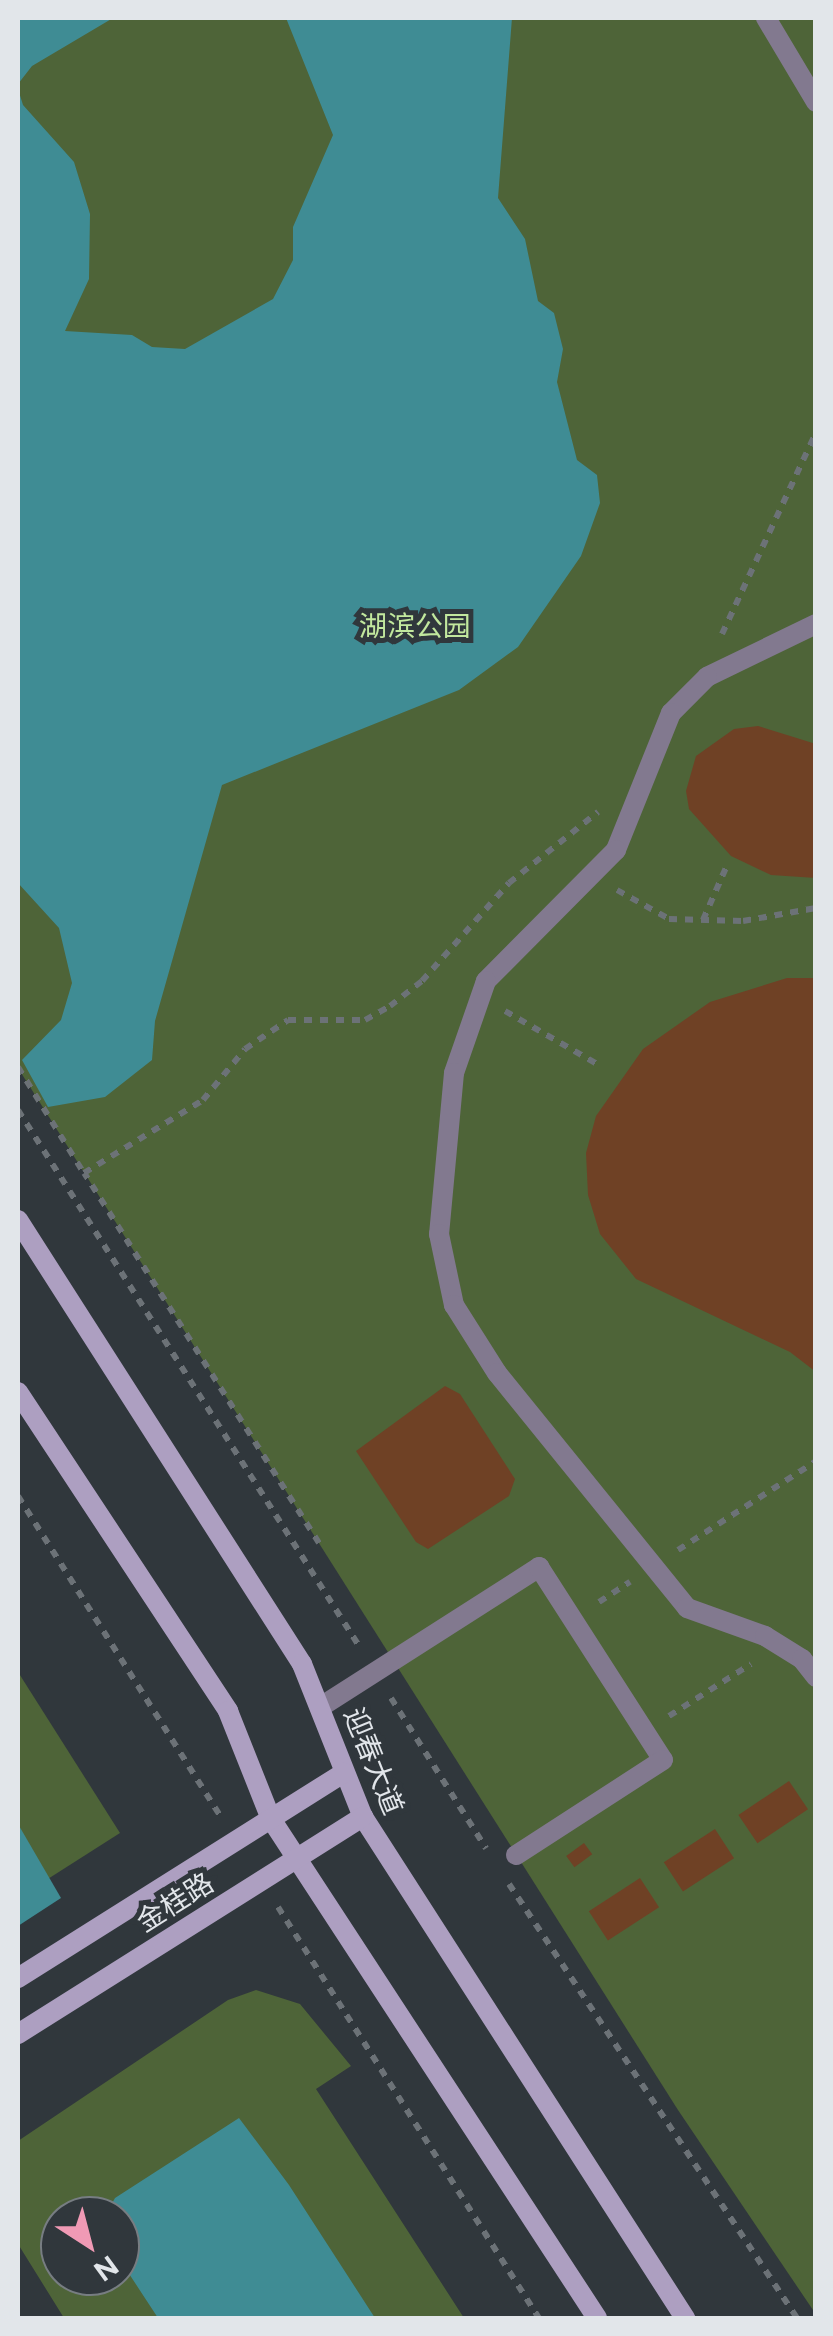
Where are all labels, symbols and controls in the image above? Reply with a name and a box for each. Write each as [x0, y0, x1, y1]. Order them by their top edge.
park label: 湖滨公园 [359, 609, 471, 643]
street label: 迎春大道 [337, 1703, 411, 1819]
street label: 金桂路 [130, 1865, 220, 1939]
north arrow [40, 2196, 140, 2296]
text: N [88, 2249, 125, 2289]

